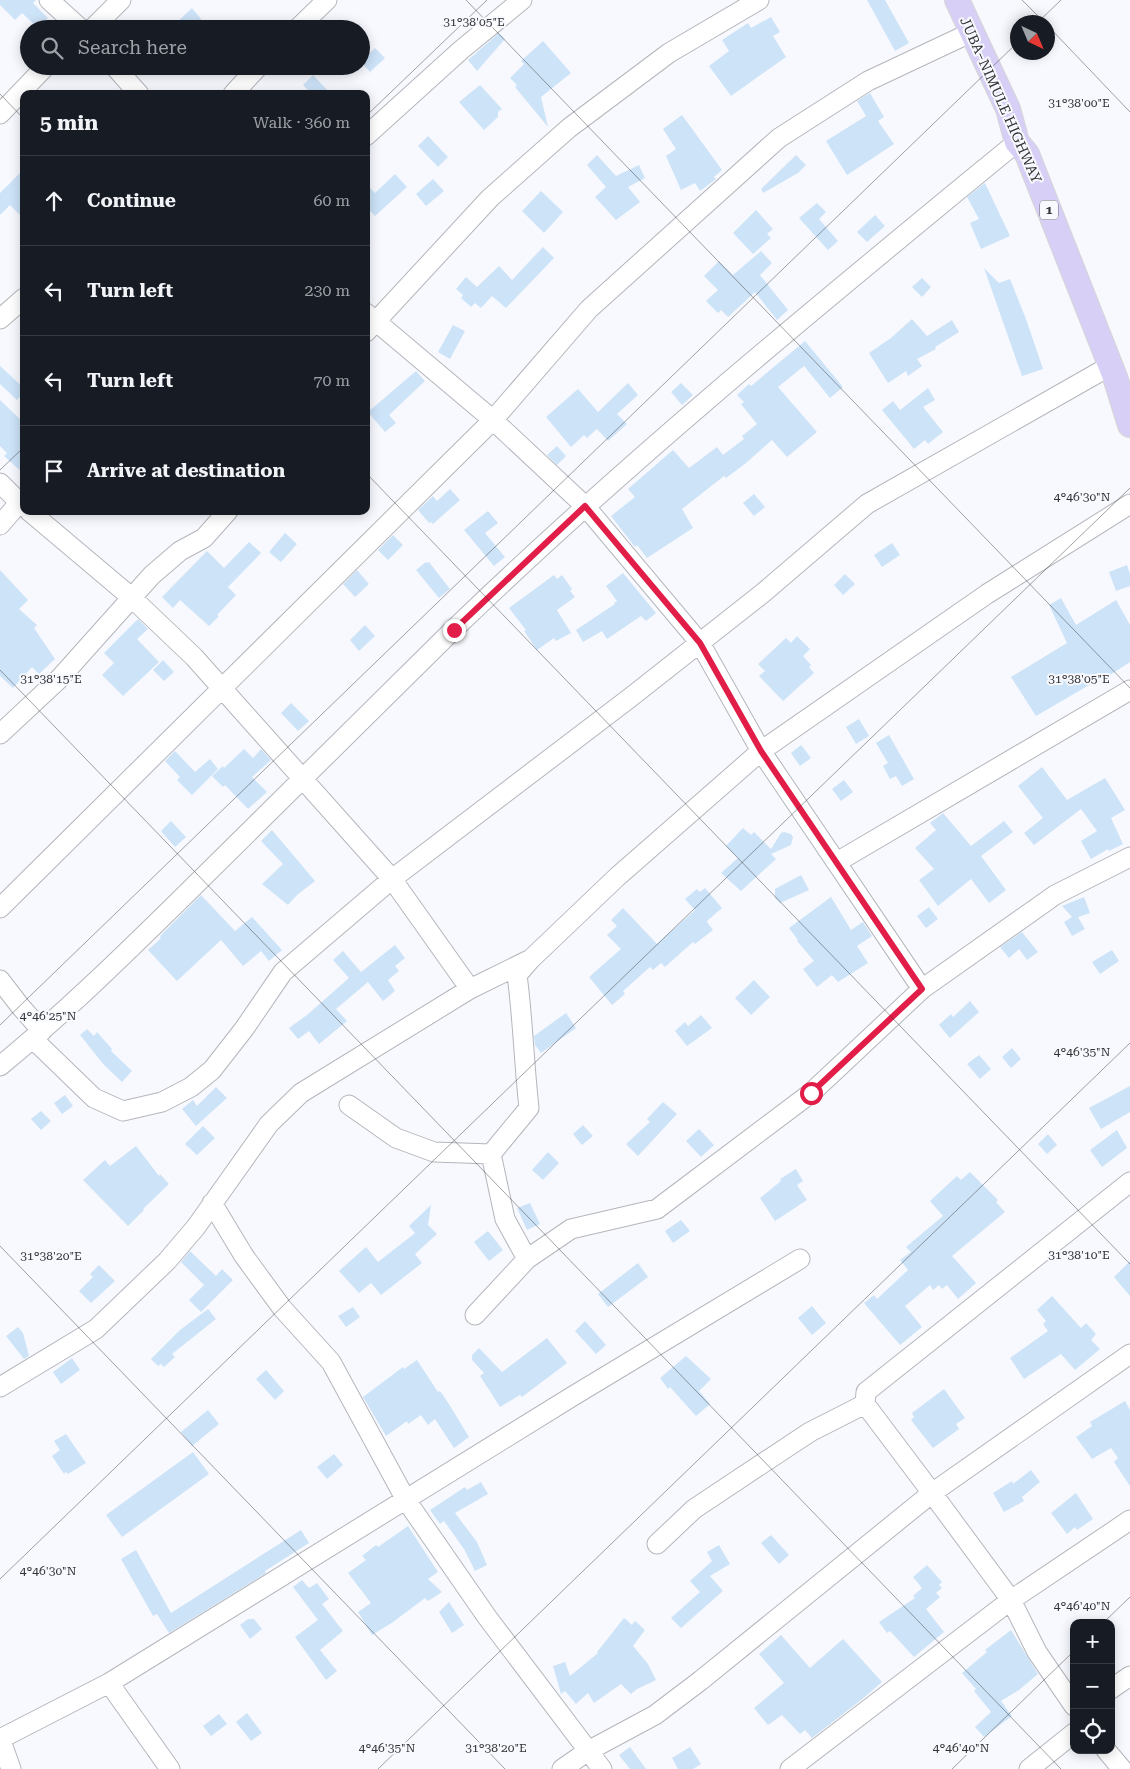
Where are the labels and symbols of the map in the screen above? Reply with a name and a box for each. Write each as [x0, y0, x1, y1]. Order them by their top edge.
street label: JUBA–NIMULE HIGHWAY [957, 14, 1045, 186]
text: 31°38'05"E [443, 15, 505, 29]
north arrow [1010, 15, 1055, 60]
text: 31°38'00"E [1048, 96, 1110, 110]
road number: 1 [1040, 200, 1058, 220]
text: 4°46'30"N [1054, 490, 1111, 504]
route end [443, 619, 466, 642]
text: 31°38'15"E [20, 672, 82, 686]
text: 31°38'05"E [1048, 672, 1110, 686]
text: 4°46'25"N [20, 1009, 77, 1023]
text: 4°46'35"N [1054, 1045, 1111, 1059]
route start [800, 1082, 823, 1105]
text: 31°38'10"E [1048, 1248, 1110, 1262]
text: 31°38'20"E [20, 1249, 82, 1263]
text: 4°46'30"N [20, 1564, 77, 1578]
text: 4°46'40"N [1054, 1599, 1111, 1613]
text: 4°46'35"N [359, 1741, 416, 1755]
text: 31°38'20"E [465, 1741, 527, 1755]
text: 4°46'40"N [933, 1741, 990, 1755]

